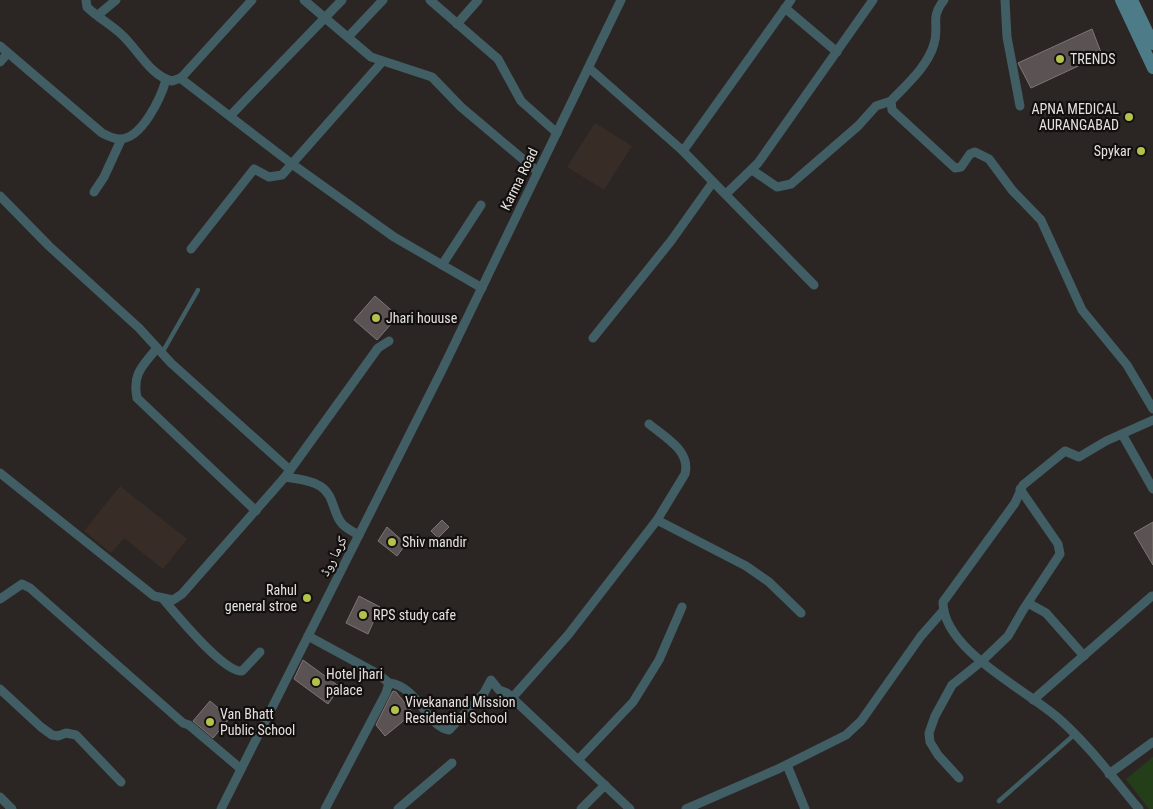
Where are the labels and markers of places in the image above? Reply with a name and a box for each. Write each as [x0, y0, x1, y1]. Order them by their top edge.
place label: TRENDS [1070, 51, 1116, 67]
marker: TRENDS [1054, 53, 1066, 65]
place label: APNA MEDICAL AURANGABAD [1031, 101, 1119, 133]
marker: APNA MEDICAL AURANGABAD [1123, 111, 1135, 123]
place label: Spykar [1094, 143, 1131, 159]
marker: Spykar [1135, 145, 1147, 157]
place label: Jhari houuse [386, 310, 458, 326]
marker: Jhari houuse [370, 312, 382, 324]
place label: Shiv mandir [402, 534, 467, 550]
marker: Shiv mandir [386, 536, 398, 548]
place label: Rahul general stroe [225, 582, 297, 614]
marker: Rahul general stroe [301, 592, 313, 604]
place label: RPS study cafe [373, 607, 456, 623]
marker: RPS study cafe [357, 609, 369, 621]
place label: Hotel jhari palace [326, 666, 383, 698]
marker: Hotel jhari palace [310, 676, 322, 688]
place label: Vivekanand Mission Residential School [405, 694, 516, 726]
marker: Vivekanand Mission Residential School [389, 704, 401, 716]
place label: Van Bhatt Public School [220, 706, 295, 738]
marker: Van Bhatt Public School [204, 716, 216, 728]

